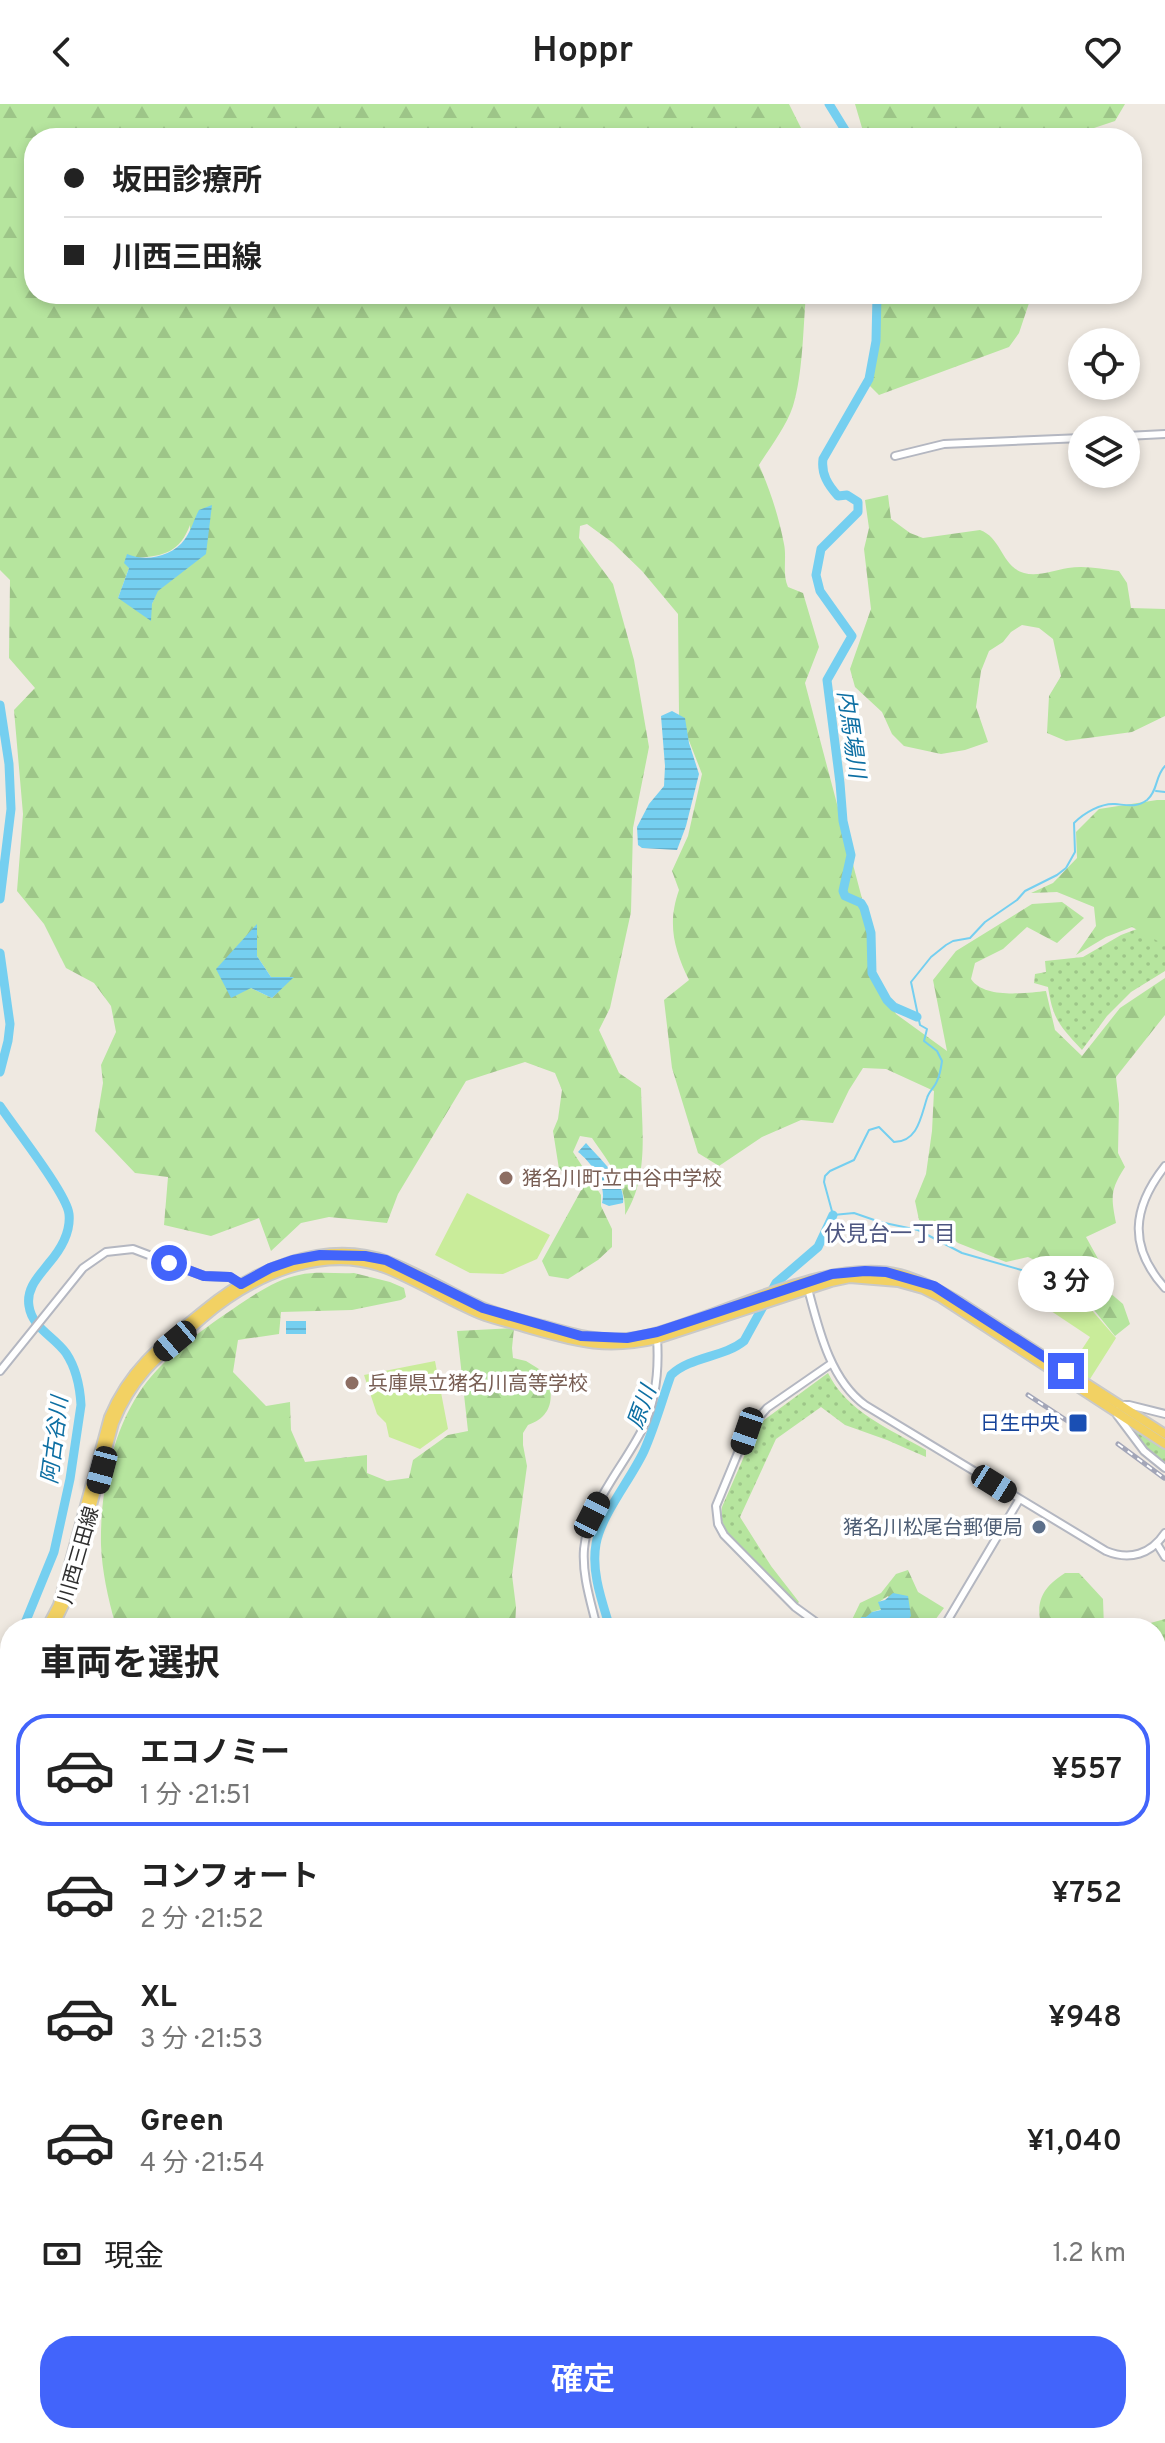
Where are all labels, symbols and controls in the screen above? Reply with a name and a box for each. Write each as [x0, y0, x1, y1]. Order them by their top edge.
text: Hoppr [532, 29, 633, 75]
icon: back [40, 30, 84, 74]
icon: heart [1081, 30, 1125, 74]
text: 坂田診療所 [112, 164, 262, 201]
text: 川西三田線 [112, 241, 262, 278]
map controls [1068, 328, 1140, 488]
button: locate [1068, 328, 1140, 400]
button: layers [1068, 416, 1140, 488]
water label: 内馬場川 [830, 689, 869, 782]
place label: 猪名川町立中谷中学校 [522, 1167, 722, 1193]
marker: 猪名川町立中谷中学校 [497, 1169, 515, 1187]
district label: 伏見台一丁目 [824, 1222, 956, 1249]
route start [151, 1245, 187, 1281]
callout: 3 分 [1018, 1255, 1114, 1311]
text: 3 分 [1042, 1267, 1090, 1300]
car [149, 1316, 201, 1366]
route end [1048, 1353, 1084, 1389]
place label: 兵庫県立猪名川高等学校 [368, 1372, 588, 1398]
marker: 兵庫県立猪名川高等学校 [343, 1374, 361, 1392]
water label: 原川 [623, 1381, 664, 1433]
water label: 阿古谷川 [38, 1393, 75, 1486]
car [728, 1404, 766, 1458]
place label: 日生中央 [980, 1412, 1060, 1438]
marker: 日生中央 [1067, 1412, 1089, 1434]
car [84, 1444, 120, 1496]
car [967, 1461, 1021, 1507]
car [570, 1488, 614, 1542]
street label: 川西三田線 [54, 1504, 106, 1607]
place label: 猪名川松尾台郵便局 [843, 1516, 1023, 1542]
marker: 猪名川松尾台郵便局 [1030, 1518, 1048, 1536]
text: 車両を選択 [40, 1643, 220, 1689]
icon: car [44, 1734, 116, 1806]
text: エコノミー [140, 1736, 290, 1773]
text: ¥557 [1052, 1752, 1122, 1789]
text: 1 分 · 21:51 [140, 1780, 251, 1813]
icon: car [44, 1858, 116, 1930]
text: コンフォート [140, 1860, 319, 1897]
text: ¥752 [1052, 1876, 1122, 1913]
text: 2 分 · 21:52 [140, 1904, 264, 1937]
text: XL [140, 1980, 177, 2017]
icon: car [44, 1982, 116, 2054]
text: ¥948 [1048, 2000, 1122, 2037]
text: 3 分 · 21:53 [140, 2024, 263, 2057]
text: Green [140, 2104, 224, 2141]
icon: car [44, 2106, 116, 2178]
text: ¥1,040 [1027, 2124, 1122, 2161]
text: 4 分 · 21:54 [140, 2148, 265, 2181]
icon: cash [40, 2232, 84, 2276]
text: 1.2 km [1053, 2238, 1126, 2271]
text: 現金 [104, 2240, 164, 2277]
button: 確定 [40, 2336, 1126, 2428]

